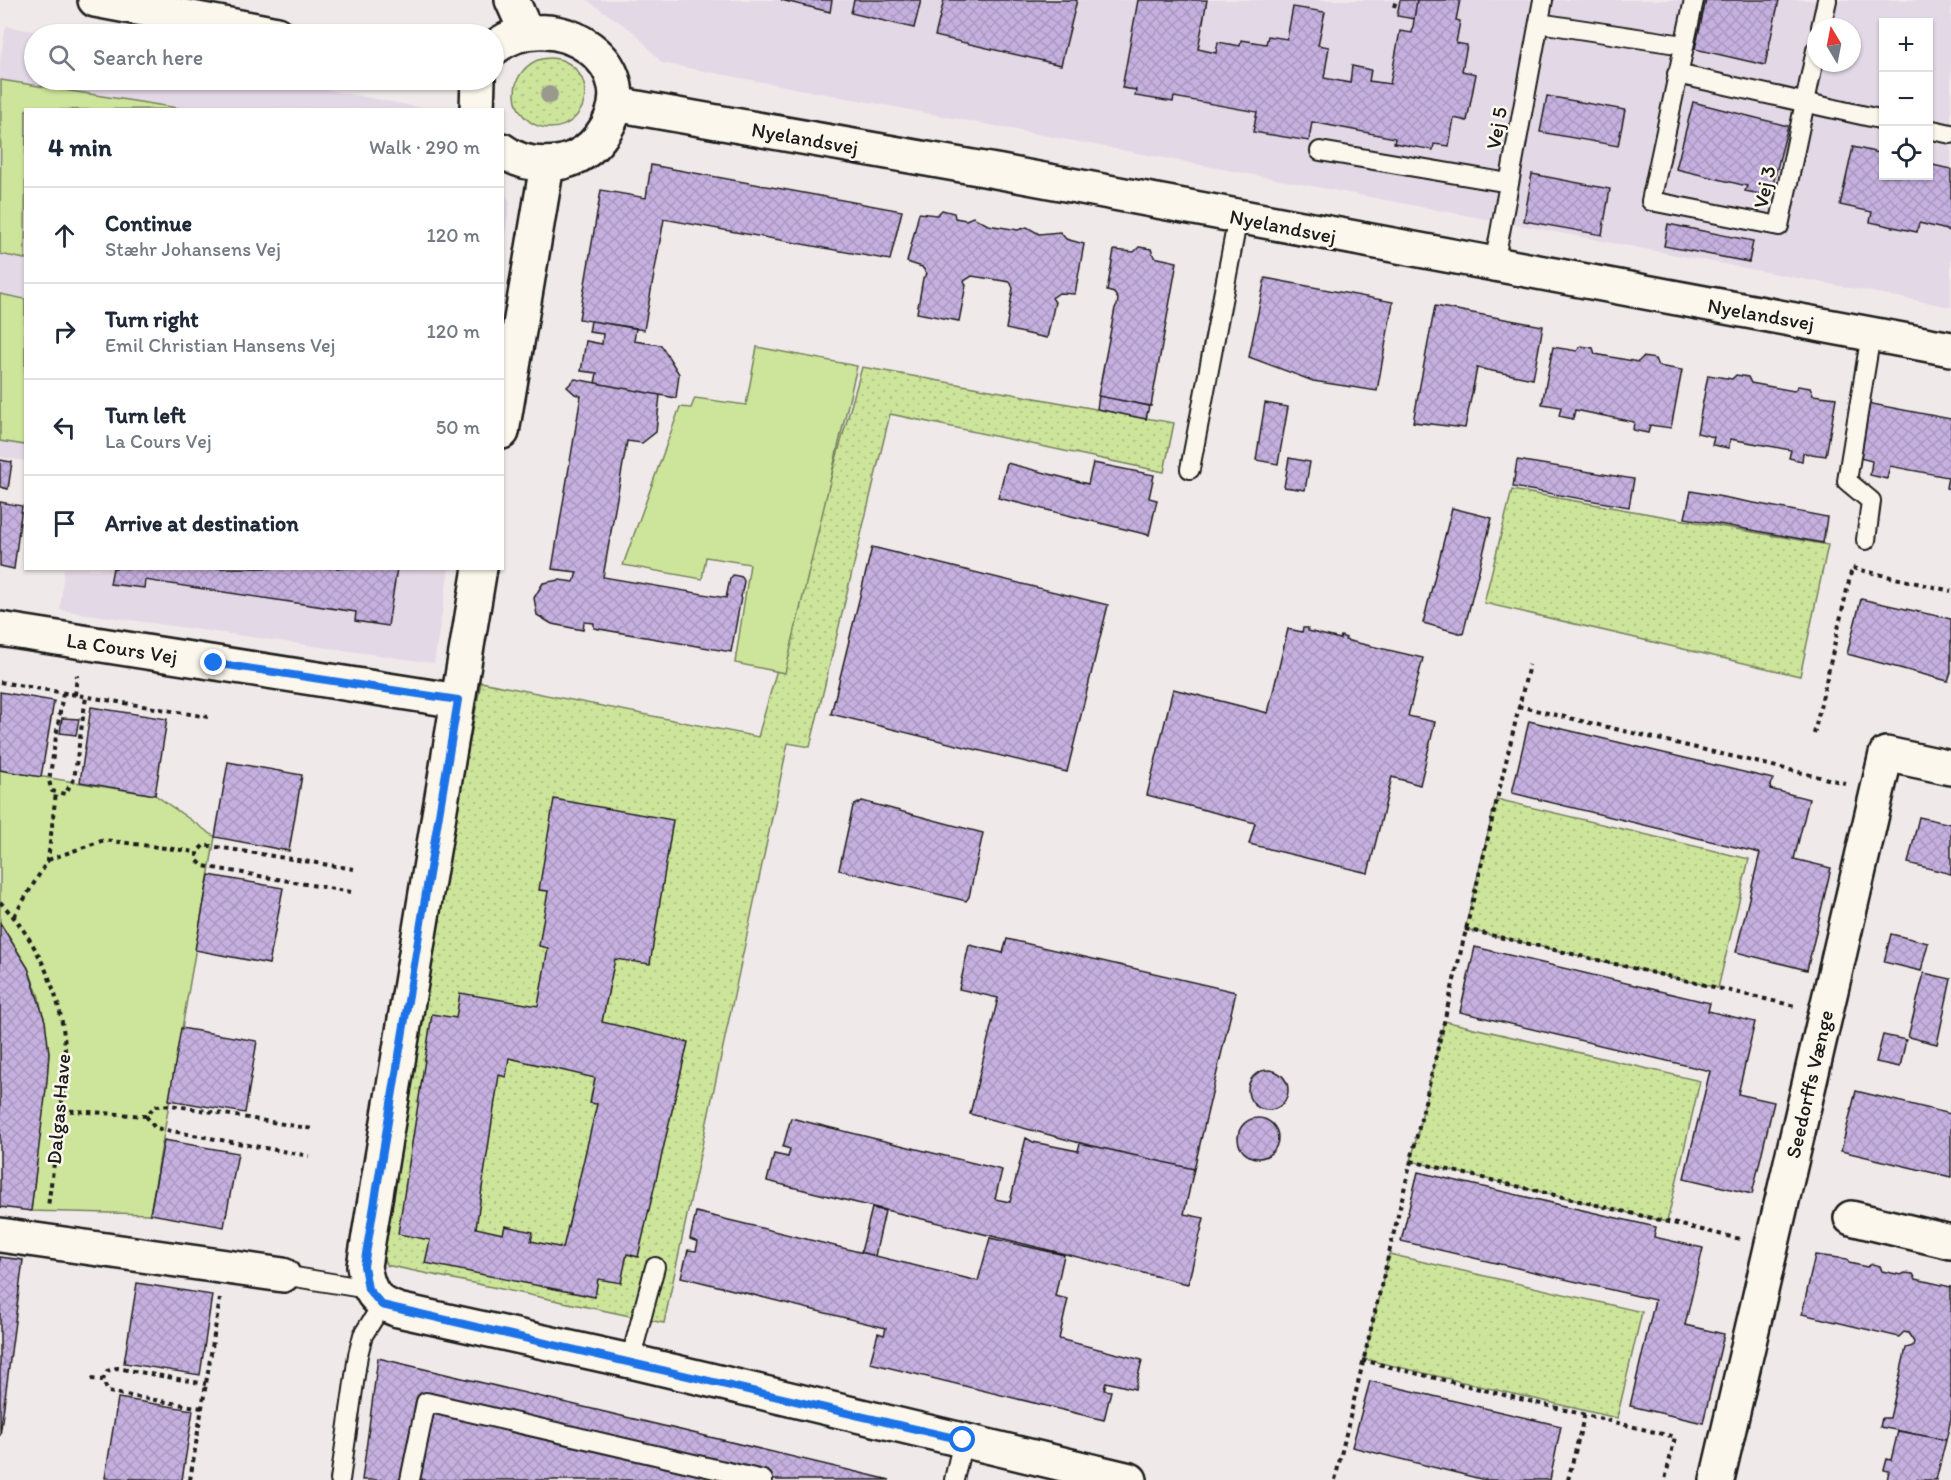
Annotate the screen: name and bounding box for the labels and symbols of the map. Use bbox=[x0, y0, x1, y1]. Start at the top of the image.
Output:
north arrow bbox=[1807, 18, 1861, 72]
street label: Vej 5 bbox=[1480, 105, 1512, 151]
street label: Nyelandsvej bbox=[750, 116, 860, 160]
street label: Vej 3 bbox=[1747, 163, 1781, 211]
street label: Nyelandsvej bbox=[1228, 203, 1338, 249]
street label: Nyelandsvej bbox=[1706, 292, 1816, 336]
street label: La Cours Vej bbox=[65, 627, 179, 669]
route end bbox=[200, 649, 226, 675]
street label: Seedorffs Vænge bbox=[1780, 1007, 1838, 1161]
street label: Dalgas Have bbox=[41, 1053, 75, 1165]
route start bbox=[949, 1426, 975, 1452]

